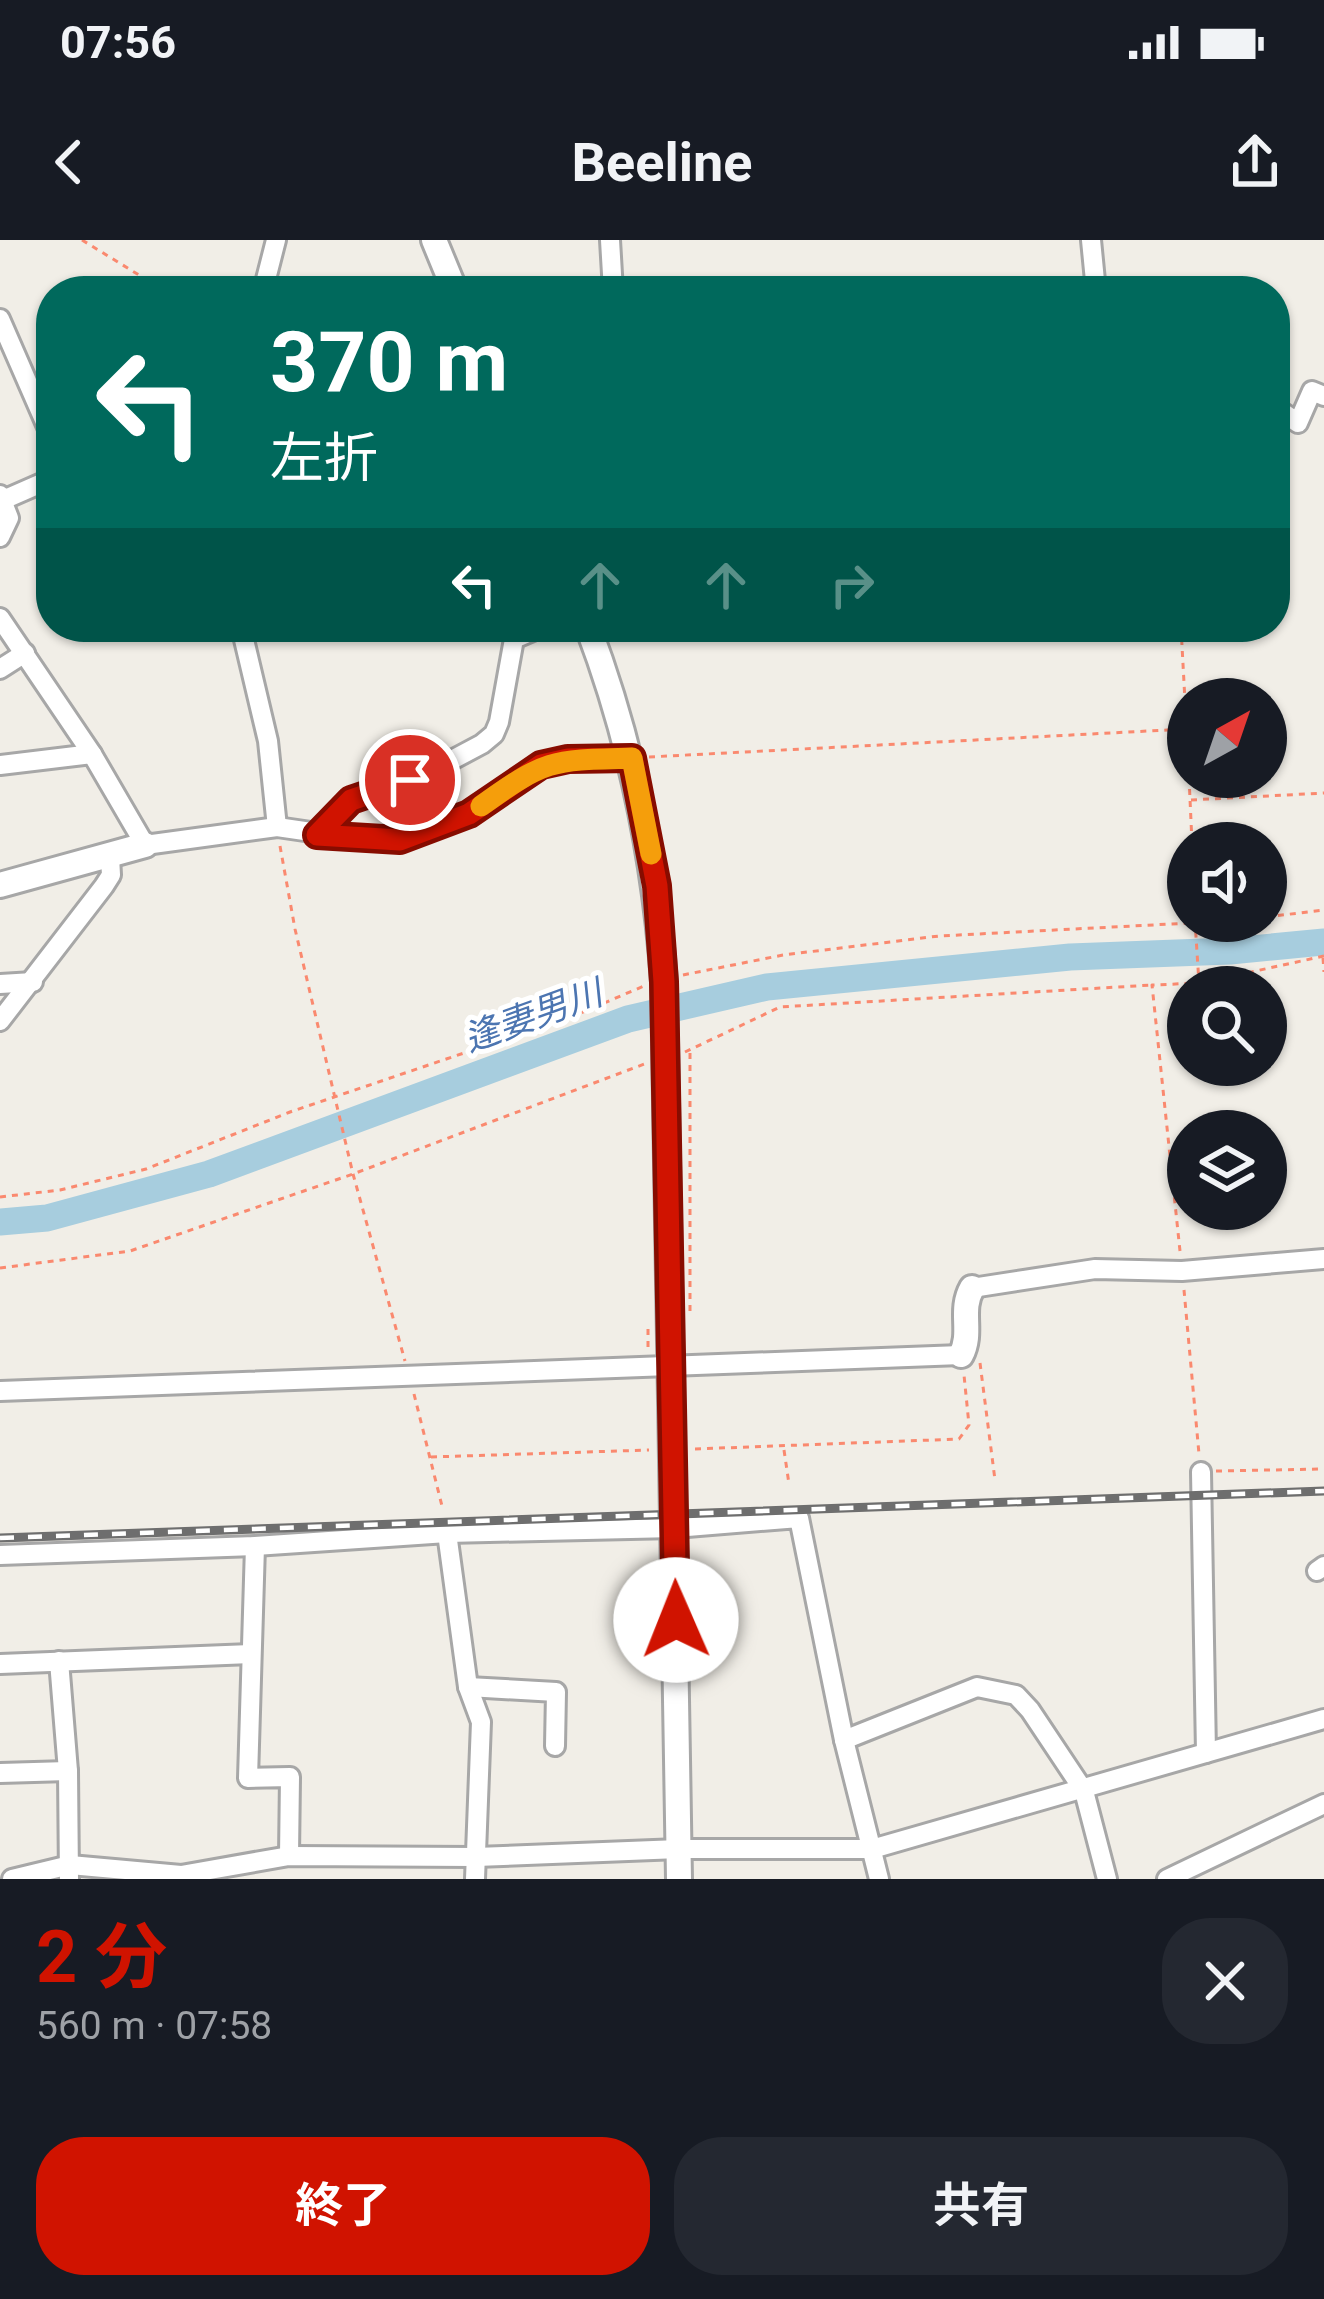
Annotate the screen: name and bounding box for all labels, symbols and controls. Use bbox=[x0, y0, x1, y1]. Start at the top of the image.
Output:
text: 07:56 bbox=[60, 16, 176, 69]
icon: back bbox=[36, 129, 102, 195]
icon: share bbox=[1222, 129, 1288, 195]
text: Beeline bbox=[572, 131, 752, 194]
text: 370 m bbox=[270, 313, 508, 412]
icon: left bbox=[72, 324, 228, 480]
text: 左折 bbox=[270, 427, 378, 490]
icon: left bbox=[441, 552, 507, 618]
icon: ahead bbox=[567, 552, 633, 618]
icon: ahead bbox=[693, 552, 759, 618]
icon: right bbox=[819, 552, 885, 618]
north arrow bbox=[1167, 678, 1287, 798]
map controls bbox=[1167, 678, 1287, 1230]
pin bbox=[359, 729, 461, 831]
icon: arrive bbox=[377, 747, 443, 813]
button: sound bbox=[1167, 822, 1287, 942]
button: search bbox=[1167, 966, 1287, 1086]
water label: 逢妻男川 bbox=[458, 970, 612, 1060]
button: layers bbox=[1167, 1110, 1287, 1230]
position arrow bbox=[613, 1557, 739, 1683]
text: 2 分 bbox=[36, 1915, 167, 2000]
button: close bbox=[1162, 1918, 1288, 2044]
text: 560 m · 07:58 bbox=[36, 2003, 272, 2049]
button: 終了 bbox=[36, 2137, 650, 2275]
button: 共有 bbox=[674, 2137, 1288, 2275]

